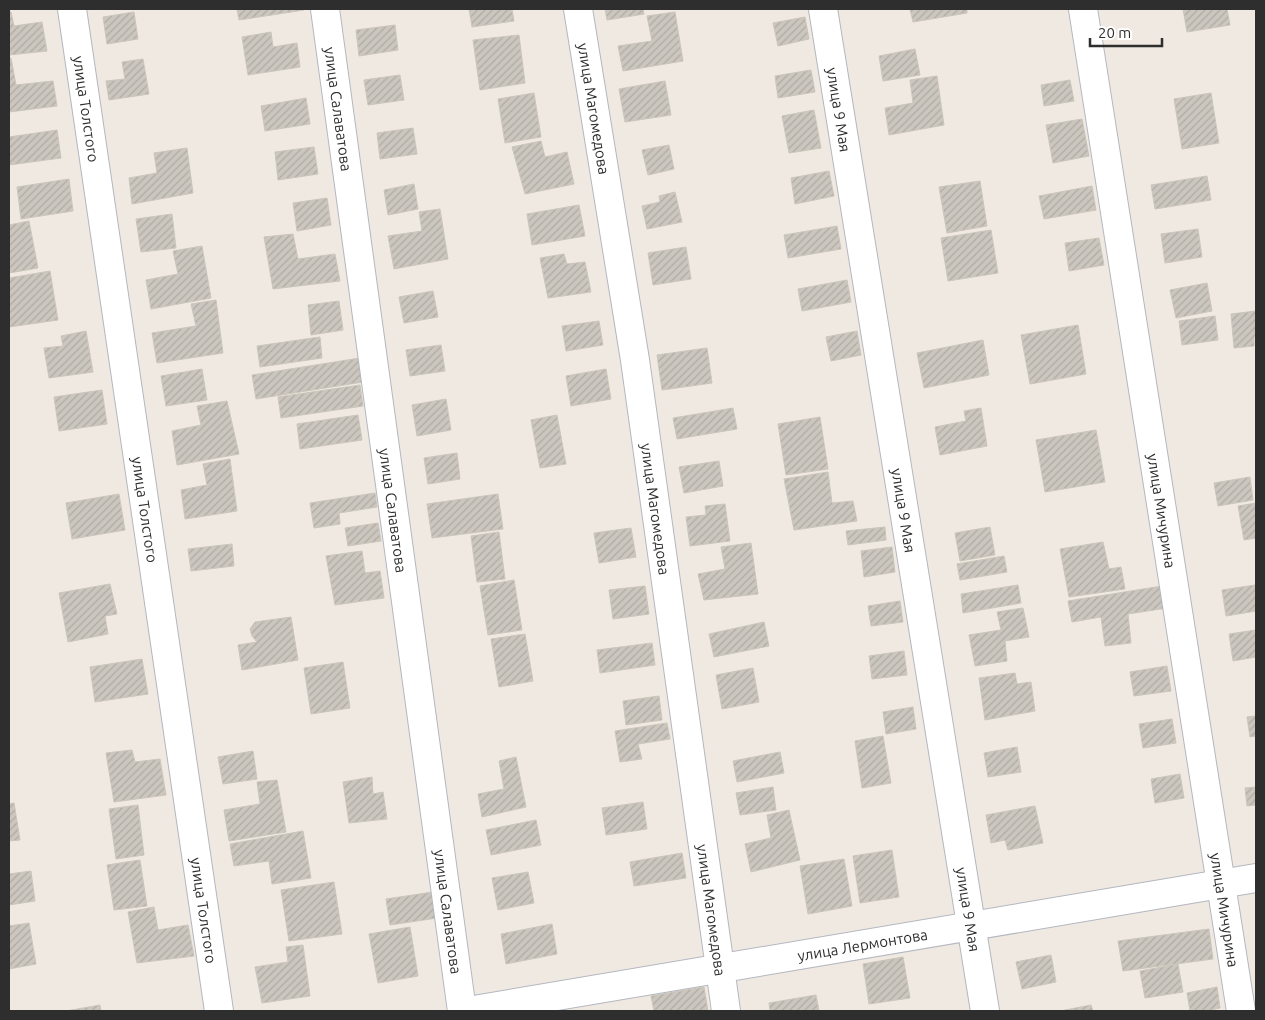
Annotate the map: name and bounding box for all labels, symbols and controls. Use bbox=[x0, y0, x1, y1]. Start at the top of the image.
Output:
scale bar bbox=[1090, 15, 1162, 47]
text: 20 m bbox=[1098, 24, 1131, 41]
street label: улица Магомедова bbox=[575, 42, 613, 176]
street label: улица Салаватова bbox=[322, 46, 356, 172]
street label: улица Толстого bbox=[70, 55, 103, 163]
street label: улица 9 Мая bbox=[824, 66, 854, 153]
street label: улица Магомедова bbox=[638, 442, 673, 576]
street label: улица Салаватова bbox=[377, 447, 410, 574]
street label: улица Мичурина bbox=[1145, 452, 1180, 569]
street label: улица Толстого bbox=[129, 455, 162, 564]
street label: улица 9 Мая bbox=[889, 467, 919, 554]
street label: улица Магомедова bbox=[694, 843, 730, 977]
street label: улица Салаватова bbox=[431, 848, 465, 975]
street label: улица Мичурина bbox=[1208, 851, 1242, 968]
street label: улица Толстого bbox=[188, 856, 220, 965]
street label: улица 9 Мая bbox=[953, 866, 984, 953]
street label: улица Лермонтова bbox=[796, 925, 929, 964]

